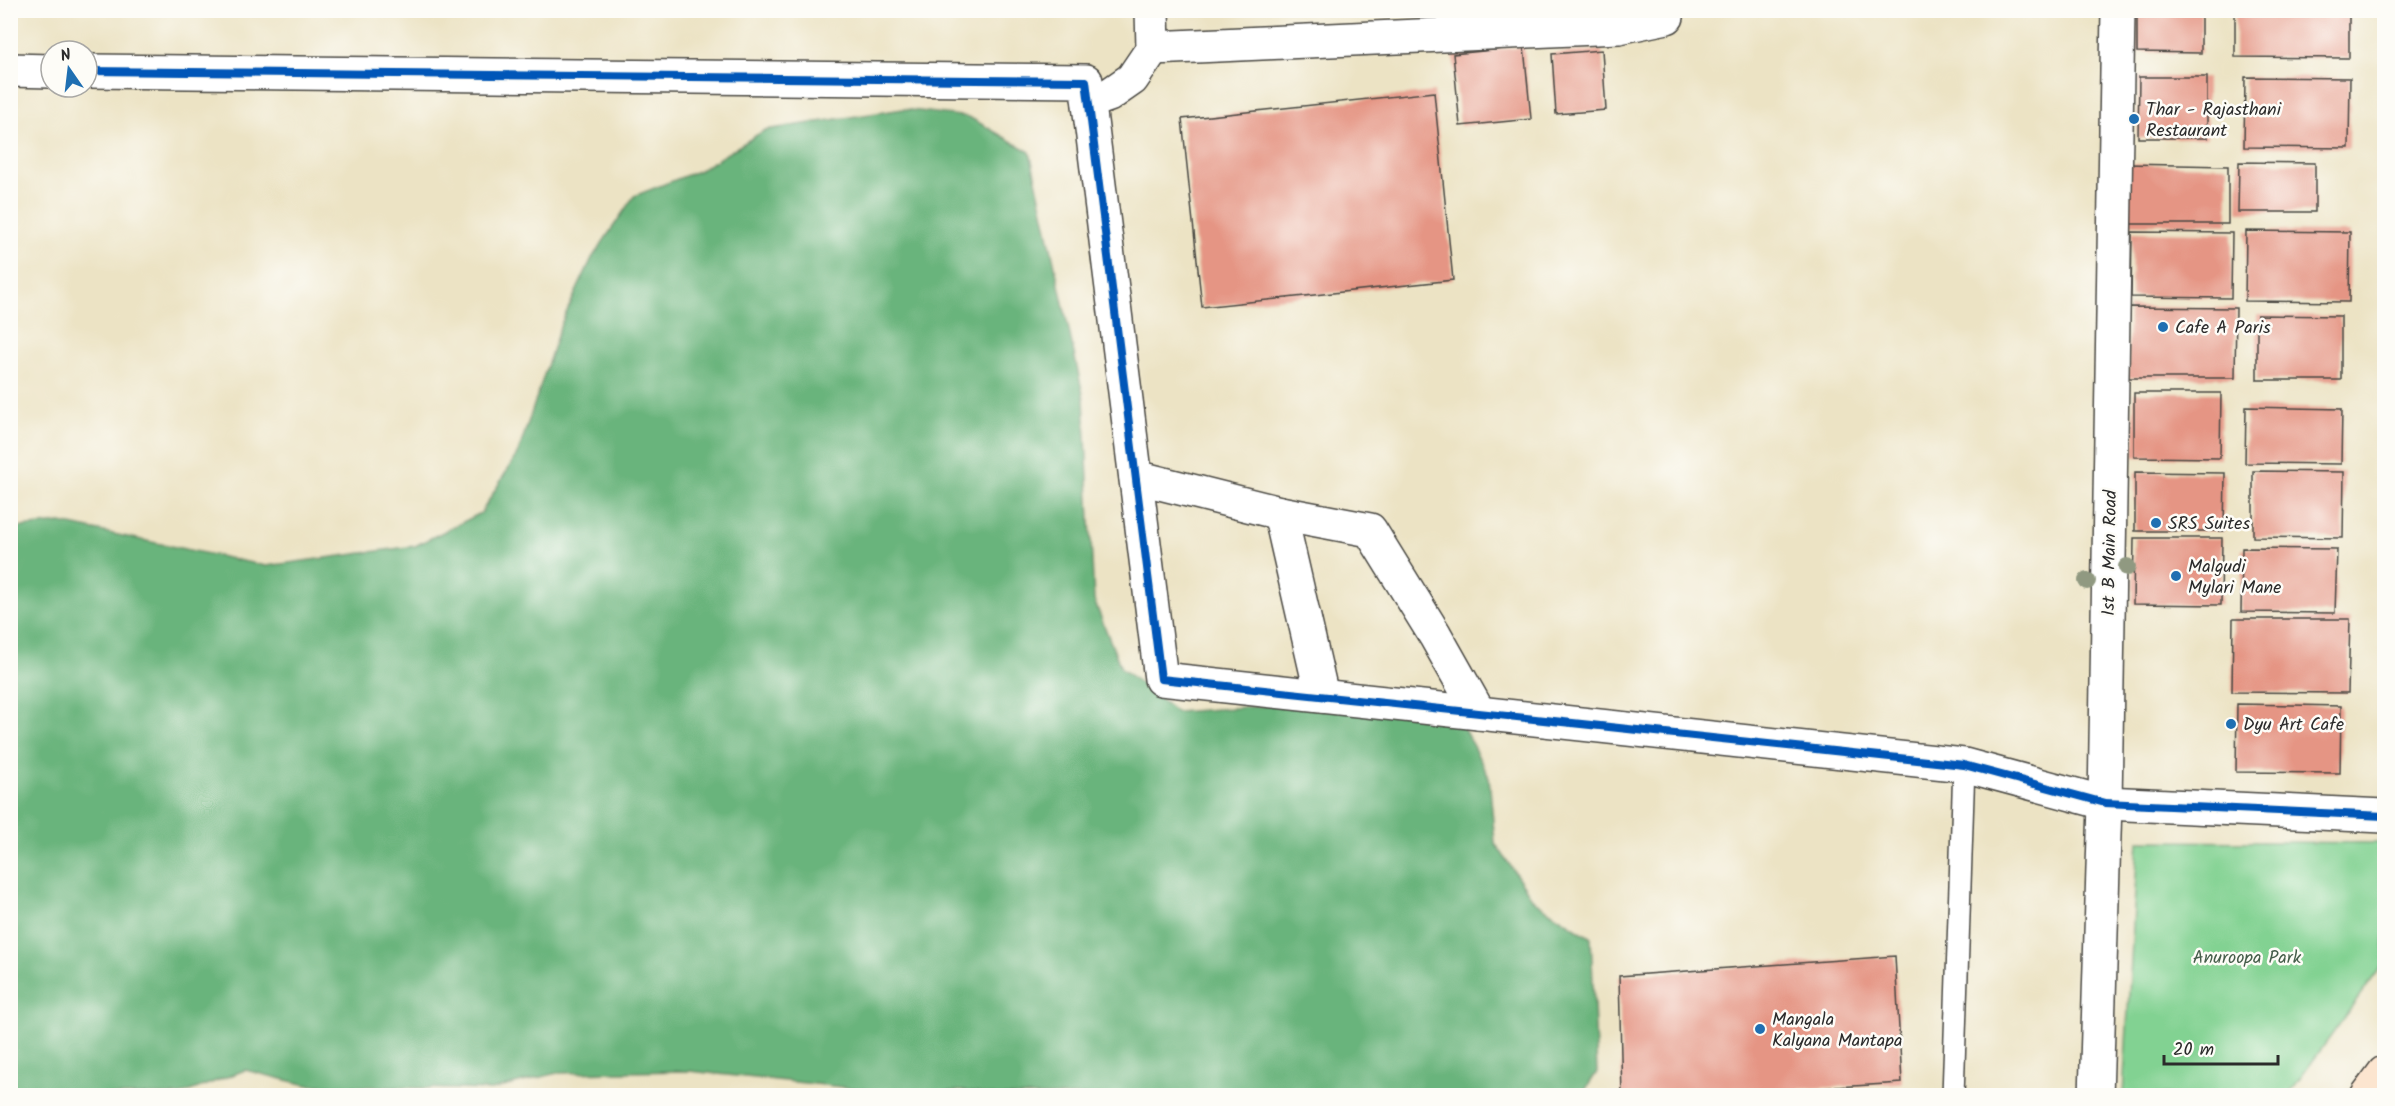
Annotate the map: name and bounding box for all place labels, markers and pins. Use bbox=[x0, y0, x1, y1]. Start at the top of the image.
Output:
place label: Thar - Rajasthani Restaurant bbox=[2146, 96, 2282, 146]
marker: Thar - Rajasthani Restaurant bbox=[2127, 112, 2141, 126]
place label: Cafe A Paris bbox=[2175, 314, 2271, 343]
marker: Cafe A Paris bbox=[2156, 320, 2170, 334]
place label: SRS Suites bbox=[2168, 510, 2250, 539]
marker: SRS Suites bbox=[2149, 516, 2163, 530]
place label: Malgudi Mylari Mane bbox=[2188, 553, 2281, 603]
marker: Malgudi Mylari Mane bbox=[2169, 569, 2183, 583]
place label: Dyu Art Cafe bbox=[2243, 711, 2344, 740]
marker: Dyu Art Cafe bbox=[2224, 717, 2238, 731]
place label: Mangala Kalyana Mantapa bbox=[1772, 1006, 1902, 1056]
marker: Mangala Kalyana Mantapa bbox=[1753, 1022, 1767, 1036]

